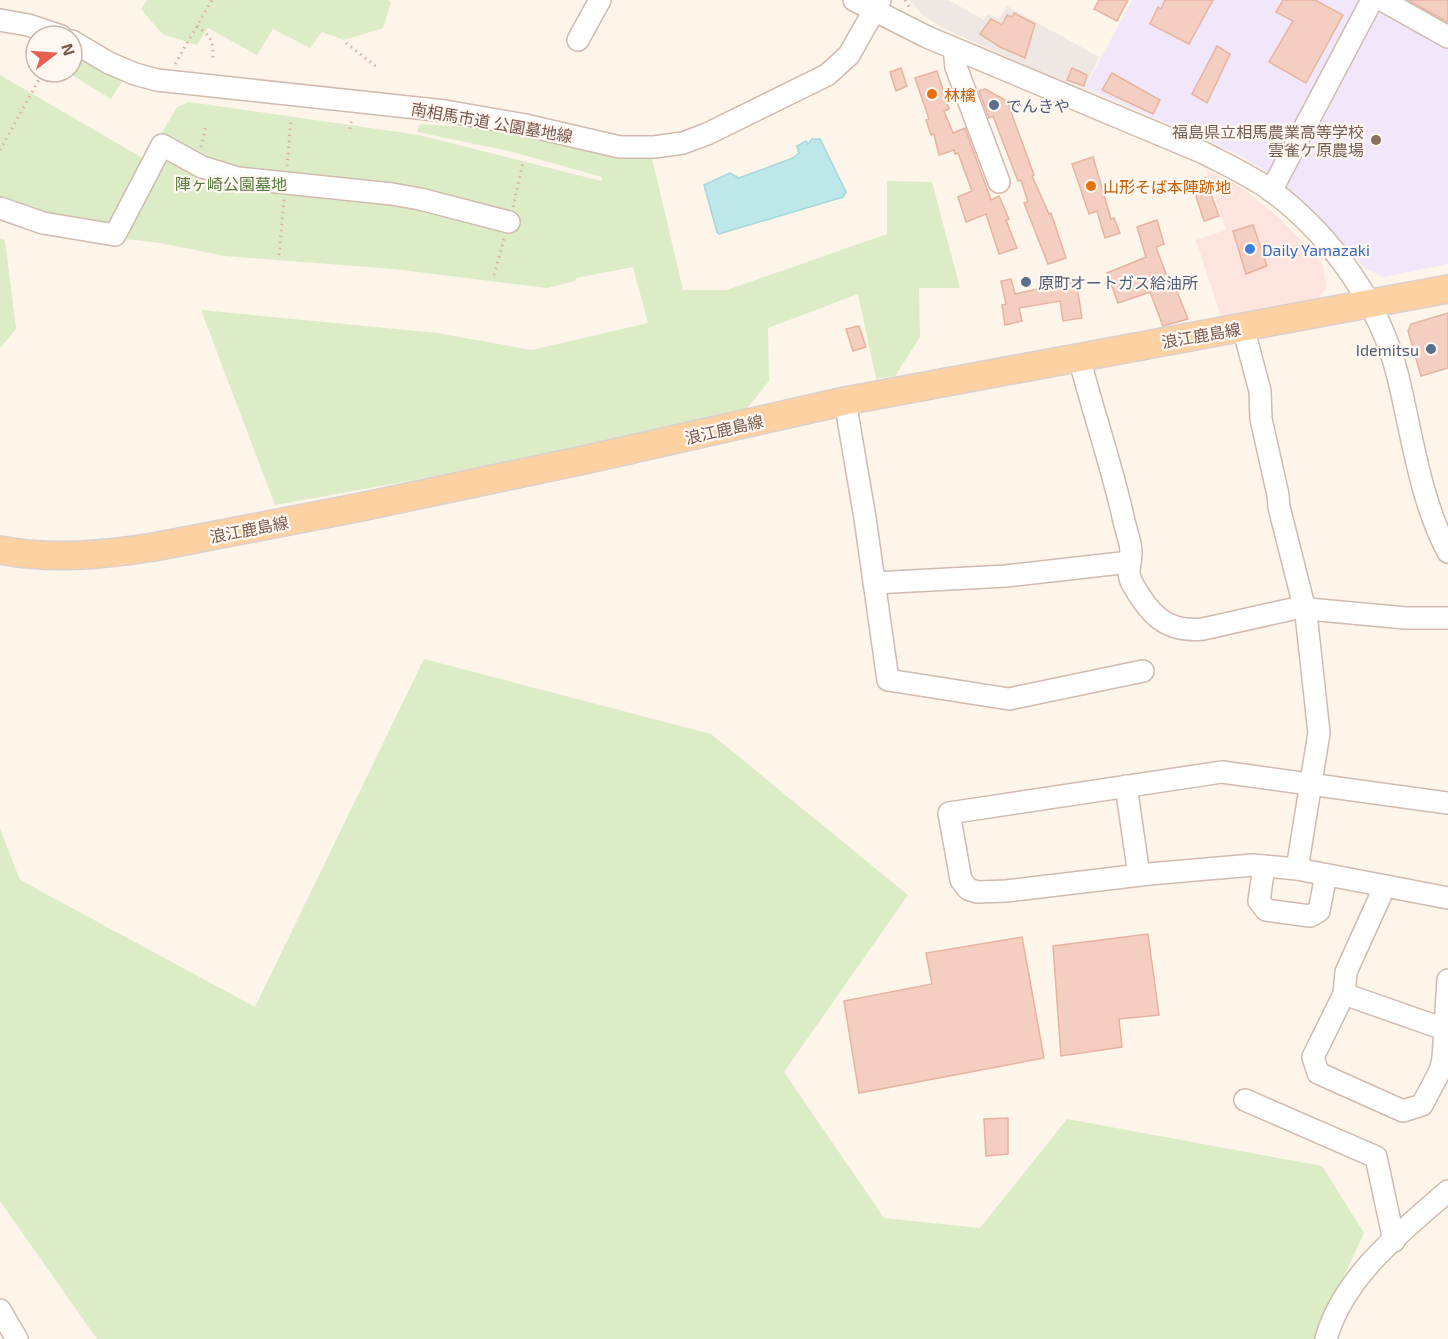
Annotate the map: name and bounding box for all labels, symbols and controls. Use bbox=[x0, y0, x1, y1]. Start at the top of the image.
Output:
north arrow bbox=[24, 24, 84, 84]
text: N bbox=[58, 41, 80, 58]
place label: 林檎 bbox=[944, 85, 976, 104]
marker: 林檎 bbox=[925, 87, 939, 101]
place label: でんきや bbox=[1006, 96, 1070, 115]
street label: 南相馬市道 公園墓地線 bbox=[410, 98, 574, 146]
marker: でんきや bbox=[987, 98, 1001, 112]
place label: 福島県立相馬農業高等学校 雲雀ケ原農場 bbox=[1172, 122, 1364, 159]
marker: 福島県立相馬農業高等学校 雲雀ケ原農場 bbox=[1369, 133, 1383, 147]
park label: 陣ヶ崎公園墓地 bbox=[175, 174, 287, 193]
place label: 山形そば本陣跡地 bbox=[1103, 177, 1231, 196]
marker: 山形そば本陣跡地 bbox=[1084, 179, 1098, 193]
place label: Daily Yamazaki bbox=[1262, 240, 1370, 259]
marker: Daily Yamazaki bbox=[1243, 242, 1257, 256]
place label: 原町オートガス給油所 bbox=[1038, 273, 1198, 292]
marker: 原町オートガス給油所 bbox=[1019, 275, 1033, 289]
street label: 浪江鹿島線 bbox=[1160, 319, 1242, 351]
place label: Idemitsu bbox=[1356, 340, 1419, 359]
marker: Idemitsu bbox=[1424, 342, 1438, 356]
street label: 浪江鹿島線 bbox=[683, 411, 765, 447]
street label: 浪江鹿島線 bbox=[208, 512, 290, 546]

